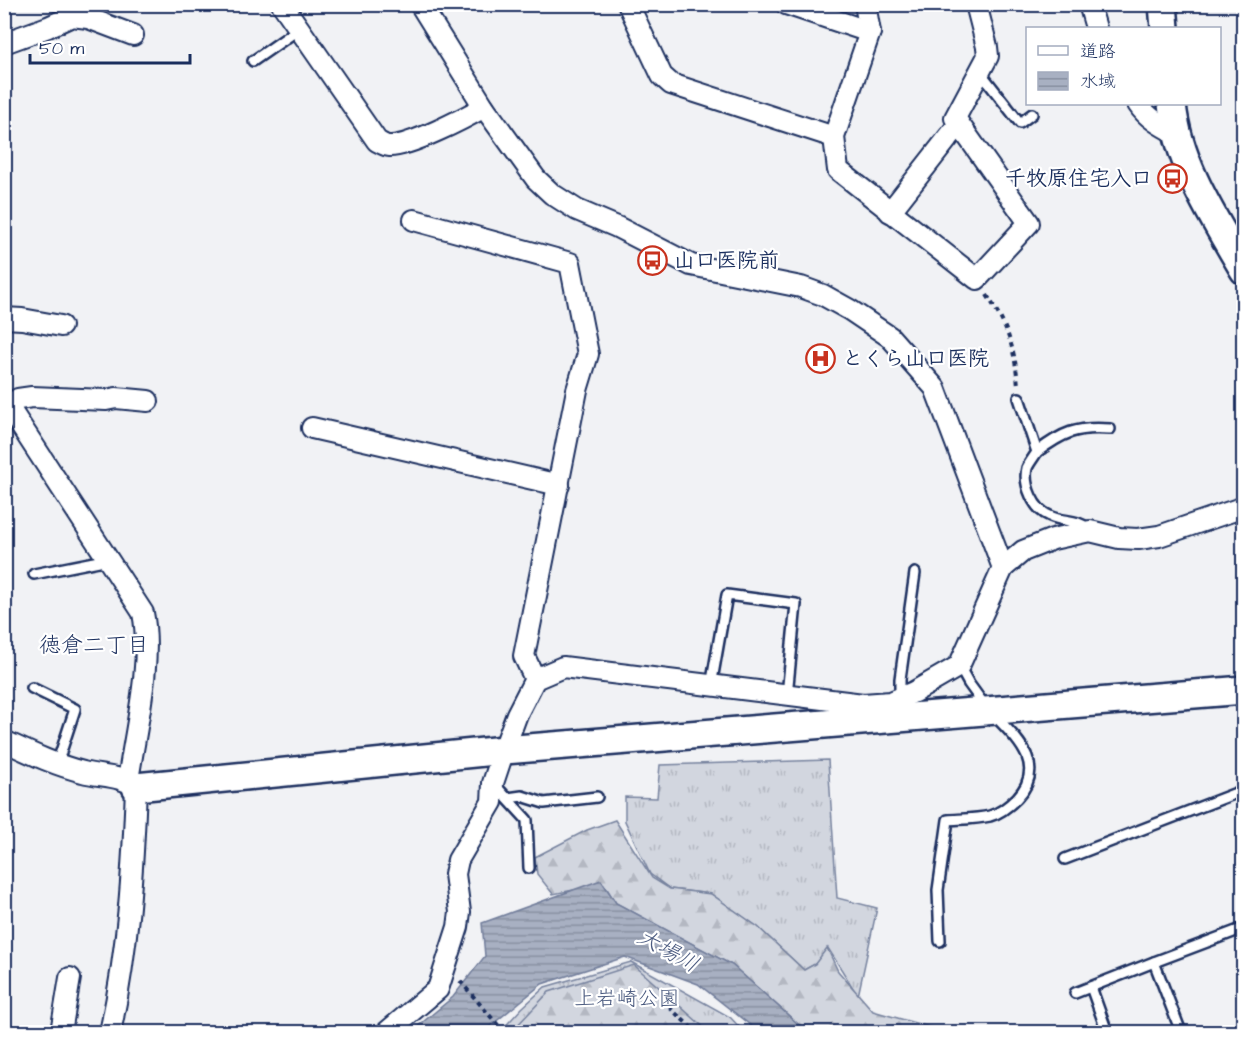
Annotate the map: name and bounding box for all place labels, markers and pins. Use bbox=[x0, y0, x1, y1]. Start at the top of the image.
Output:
bus stop icon: 千牧原住宅入口 bbox=[1157, 162, 1189, 194]
place label: 千牧原住宅入口 bbox=[1005, 164, 1152, 193]
bus stop icon: 山口医院前 bbox=[637, 244, 669, 276]
place label: 山口医院前 bbox=[674, 246, 779, 275]
hospital icon: とくら山口医院 bbox=[805, 342, 837, 374]
place label: とくら山口医院 bbox=[842, 344, 989, 373]

